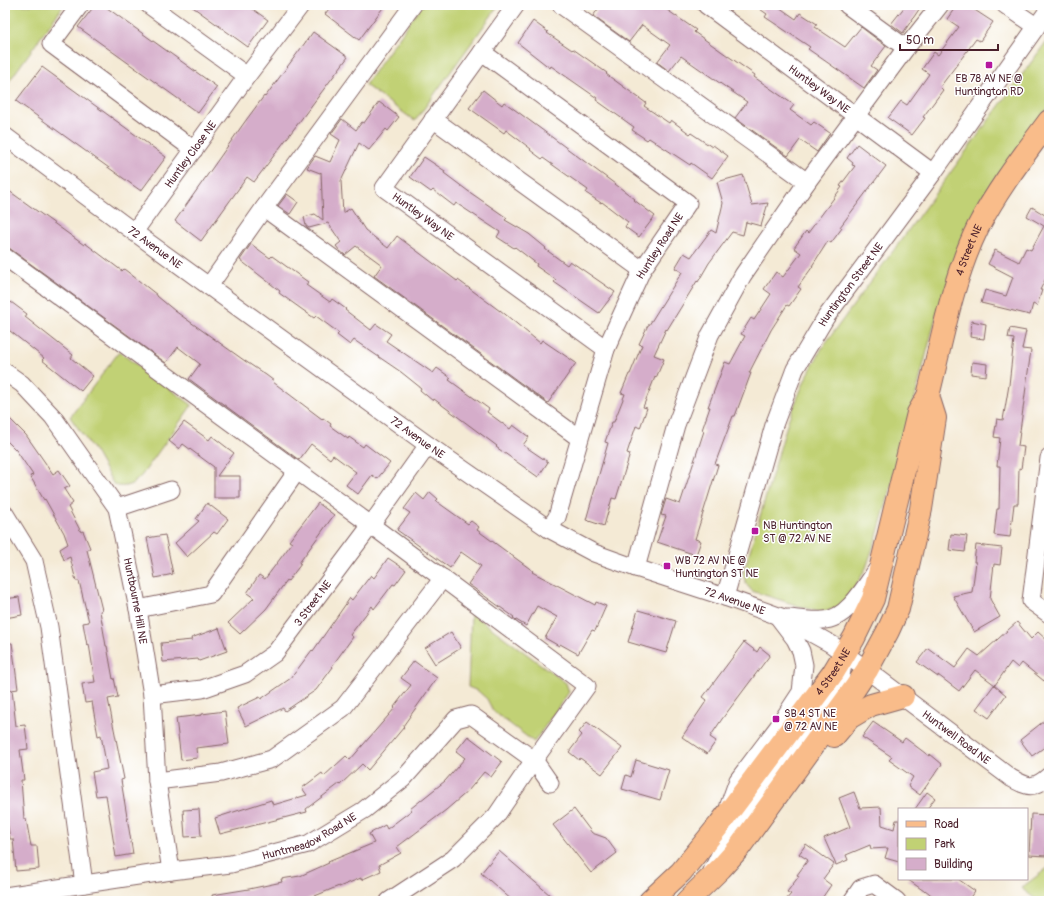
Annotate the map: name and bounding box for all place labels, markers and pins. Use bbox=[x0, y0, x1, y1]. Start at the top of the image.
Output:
marker: EB 78 AV NE @ Huntington RD bbox=[984, 60, 994, 70]
place label: EB 78 AV NE @ Huntington RD bbox=[955, 72, 1023, 98]
place label: NB Huntington ST @ 72 AV NE bbox=[763, 519, 832, 545]
marker: NB Huntington ST @ 72 AV NE bbox=[750, 526, 760, 536]
place label: WB 72 AV NE @ Huntington ST NE bbox=[675, 554, 759, 580]
marker: WB 72 AV NE @ Huntington ST NE bbox=[662, 561, 672, 571]
place label: SB 4 ST NE @ 72 AV NE bbox=[784, 707, 838, 733]
marker: SB 4 ST NE @ 72 AV NE bbox=[771, 714, 781, 724]

